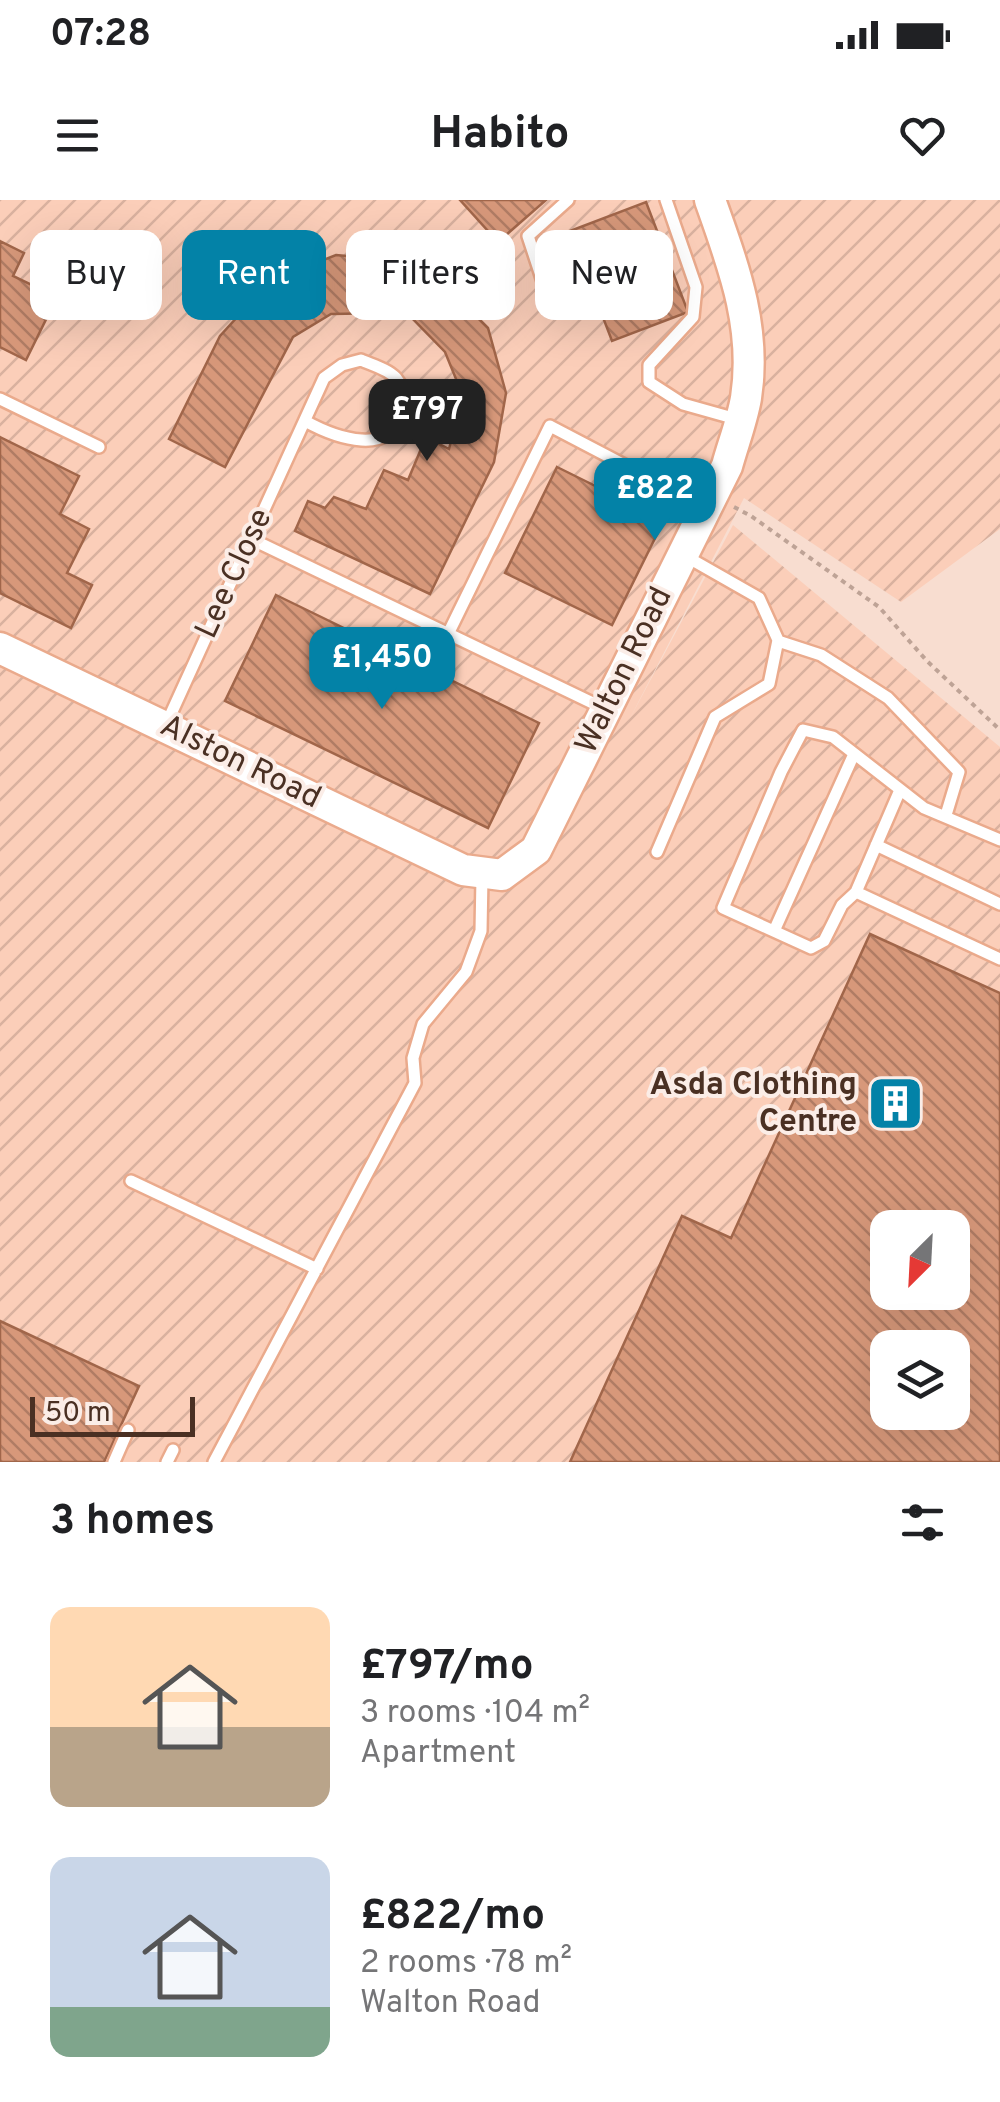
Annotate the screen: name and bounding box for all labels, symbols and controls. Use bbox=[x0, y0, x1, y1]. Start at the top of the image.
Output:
text: 07:28 bbox=[50, 11, 151, 60]
text: Habito bbox=[430, 107, 570, 164]
icon: menu bbox=[50, 108, 105, 163]
icon: heart bbox=[895, 108, 950, 163]
chip: Buy bbox=[30, 230, 162, 320]
chip: Rent bbox=[182, 230, 326, 320]
chip: Filters bbox=[346, 230, 515, 320]
chip: New bbox=[535, 230, 673, 320]
pin: £797 bbox=[368, 379, 486, 464]
text: £797 bbox=[391, 391, 463, 431]
pin: £822 bbox=[596, 458, 714, 543]
text: £822 bbox=[616, 470, 694, 510]
street label: Lee Close bbox=[188, 503, 282, 645]
street label: Walton Road bbox=[567, 581, 683, 761]
pin: £1,450 bbox=[301, 627, 463, 712]
text: £1,450 bbox=[331, 639, 433, 679]
street label: Alston Road bbox=[153, 707, 327, 819]
place label: Asda Clothing Centre bbox=[650, 1066, 857, 1143]
building icon: Asda Clothing Centre bbox=[866, 1074, 926, 1134]
north arrow bbox=[870, 1210, 970, 1310]
map controls bbox=[870, 1210, 970, 1430]
button: layers bbox=[870, 1330, 970, 1430]
scale bar bbox=[30, 1392, 195, 1436]
text: 50 m bbox=[45, 1396, 111, 1432]
icon: filters bbox=[895, 1495, 950, 1550]
text: 3 homes bbox=[50, 1496, 215, 1549]
text: £797/mo bbox=[360, 1641, 534, 1694]
icon: home bbox=[130, 1647, 250, 1767]
text: 3 rooms · 104 m² bbox=[360, 1694, 590, 1734]
text: Apartment bbox=[360, 1734, 516, 1774]
text: £822/mo bbox=[360, 1891, 545, 1944]
icon: home bbox=[130, 1897, 250, 2017]
text: 2 rooms · 78 m² bbox=[360, 1944, 572, 1984]
text: Walton Road bbox=[360, 1984, 540, 2024]

